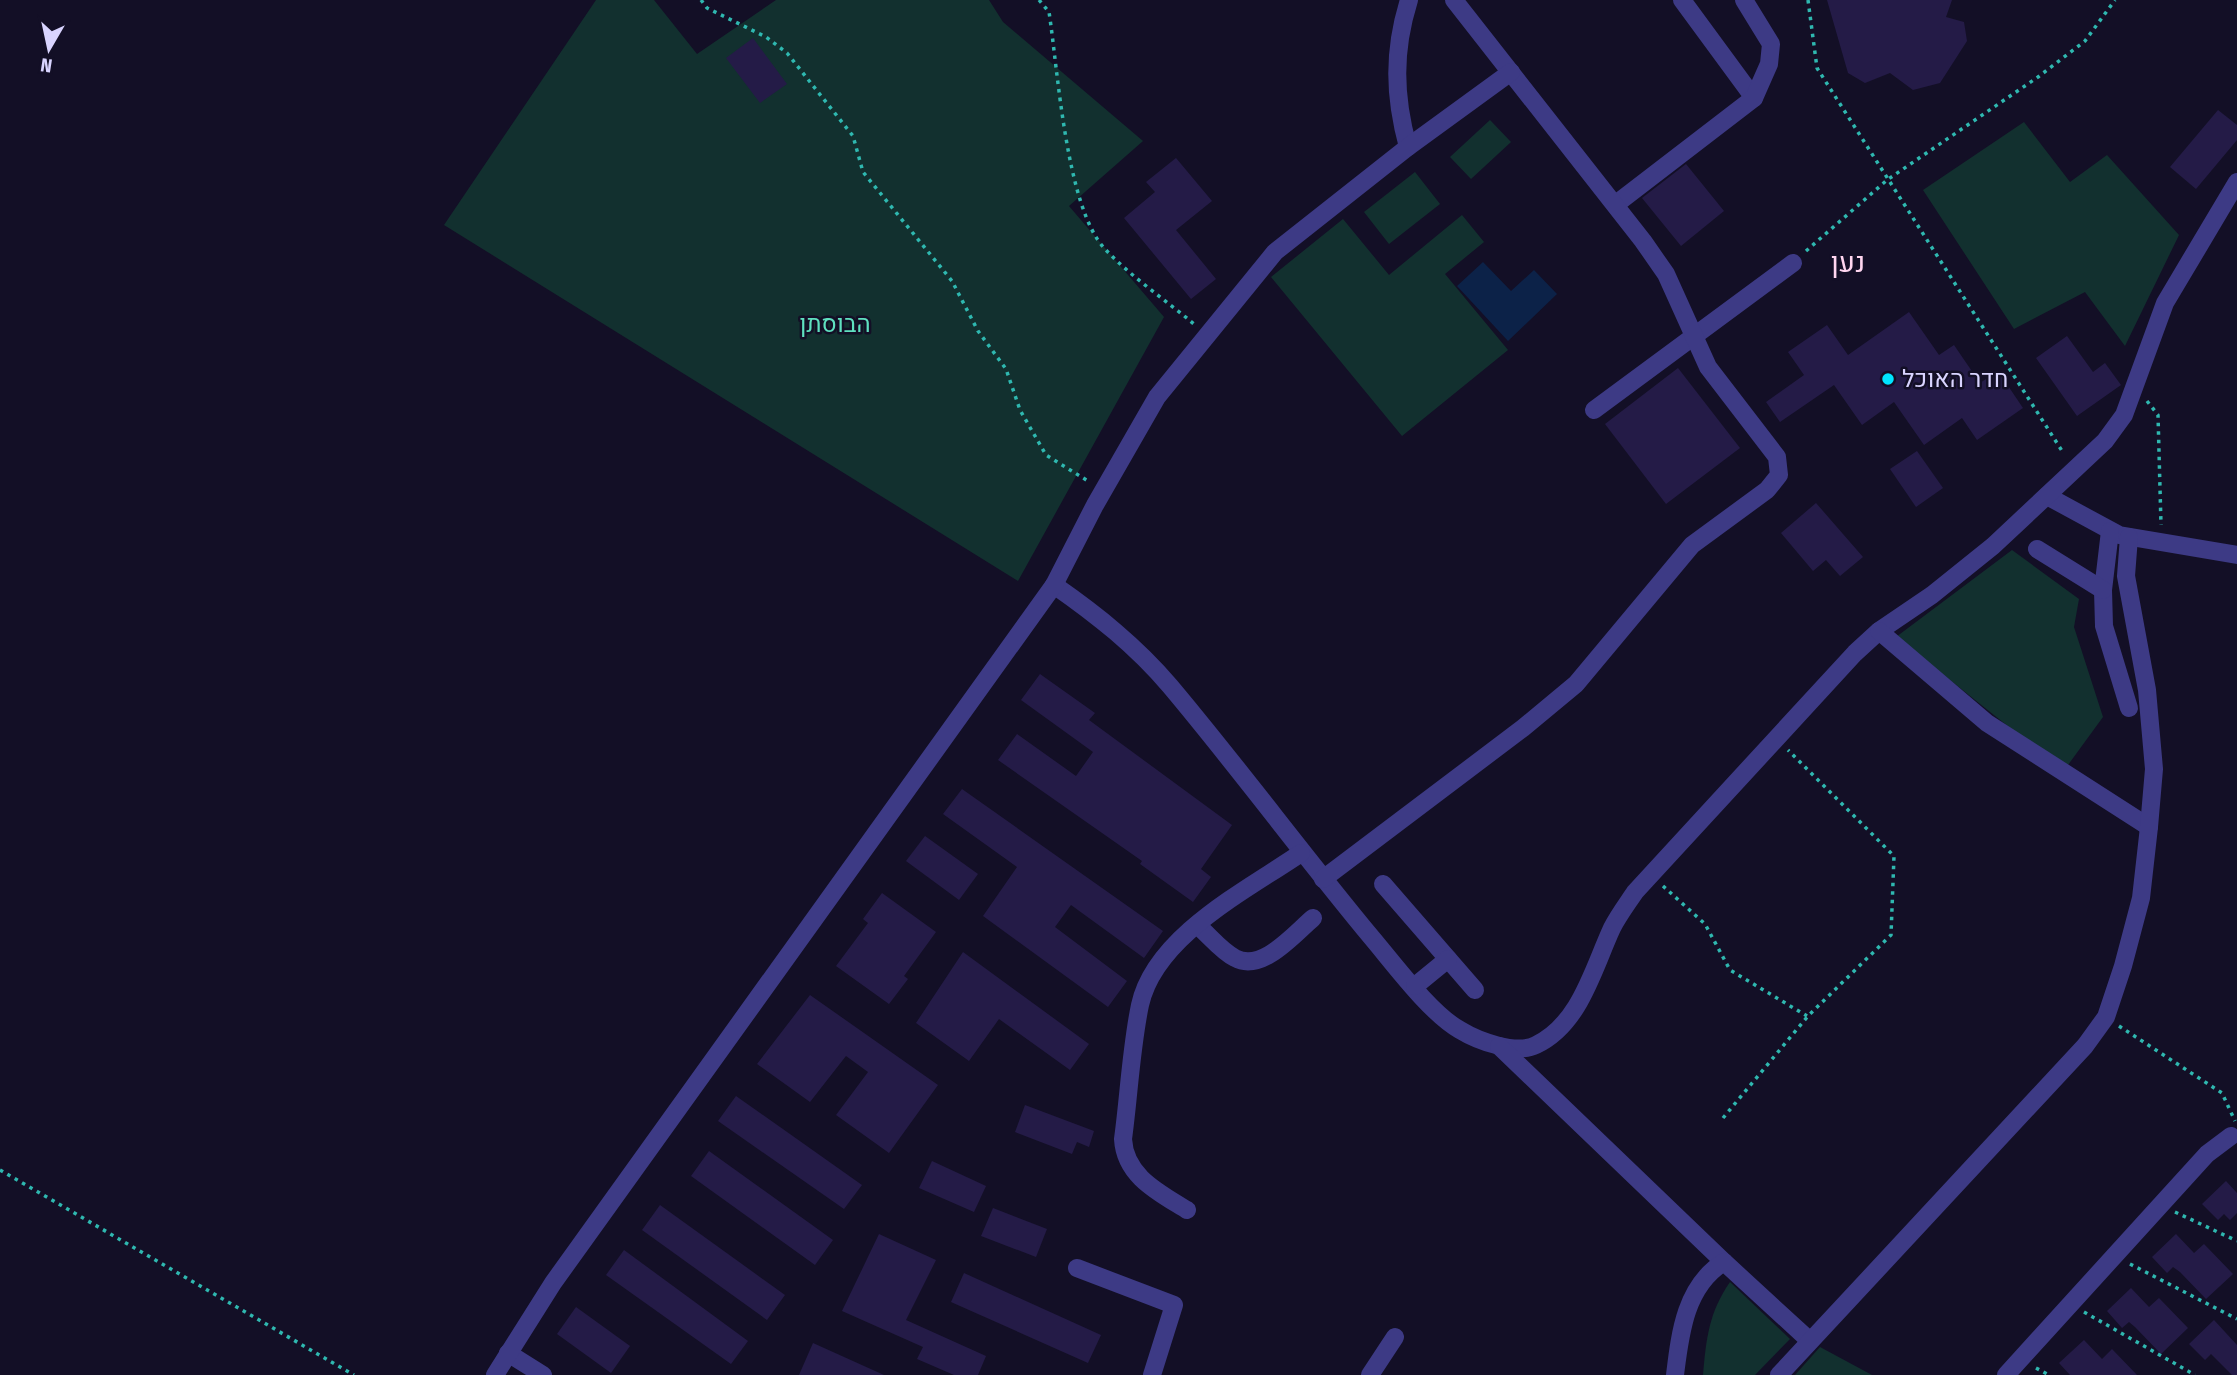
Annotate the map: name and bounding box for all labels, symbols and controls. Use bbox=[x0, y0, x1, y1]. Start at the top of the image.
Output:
north arrow bbox=[14, 14, 84, 84]
text: N bbox=[39, 53, 54, 78]
district label: נען bbox=[1831, 246, 1865, 279]
park label: הבוסתן bbox=[799, 310, 871, 338]
place label: חדר האוכל bbox=[1902, 365, 2008, 393]
marker: חדר האוכל bbox=[1880, 371, 1896, 387]

